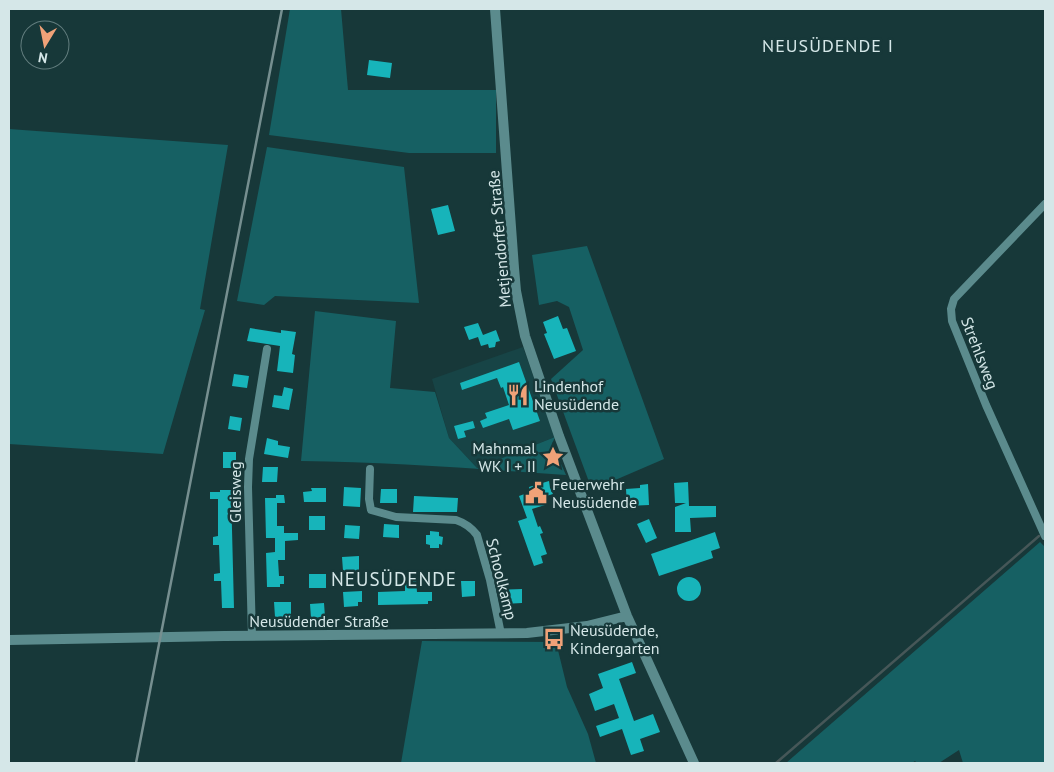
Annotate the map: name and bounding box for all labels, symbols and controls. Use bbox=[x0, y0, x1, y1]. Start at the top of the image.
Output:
north arrow bbox=[20, 20, 70, 70]
district label: NEUSÜDENDE I bbox=[762, 34, 894, 57]
text: N bbox=[37, 48, 49, 67]
street label: Metjendorfer Straße bbox=[483, 170, 515, 308]
street label: Strehlsweg bbox=[957, 314, 1003, 392]
place label: Lindenhof Neusüdende bbox=[534, 376, 619, 414]
restaurant icon: Lindenhof Neusüdende bbox=[505, 382, 531, 408]
place label: Mahnmal WK I + II bbox=[472, 438, 536, 476]
place icon: Mahnmal WK I + II bbox=[540, 444, 566, 470]
street label: Gleisweg bbox=[225, 461, 245, 523]
place label: Feuerwehr Neusüdende bbox=[552, 474, 637, 512]
public building icon: Feuerwehr Neusüdende bbox=[523, 480, 549, 506]
street label: Schoolkamp bbox=[482, 536, 522, 622]
district label: NEUSÜDENDE bbox=[331, 567, 457, 591]
street label: Neusüdender Straße bbox=[249, 611, 389, 631]
place label: Neusüdende, Kindergarten bbox=[570, 620, 660, 658]
bus stop icon: Neusüdende, Kindergarten bbox=[541, 626, 567, 652]

